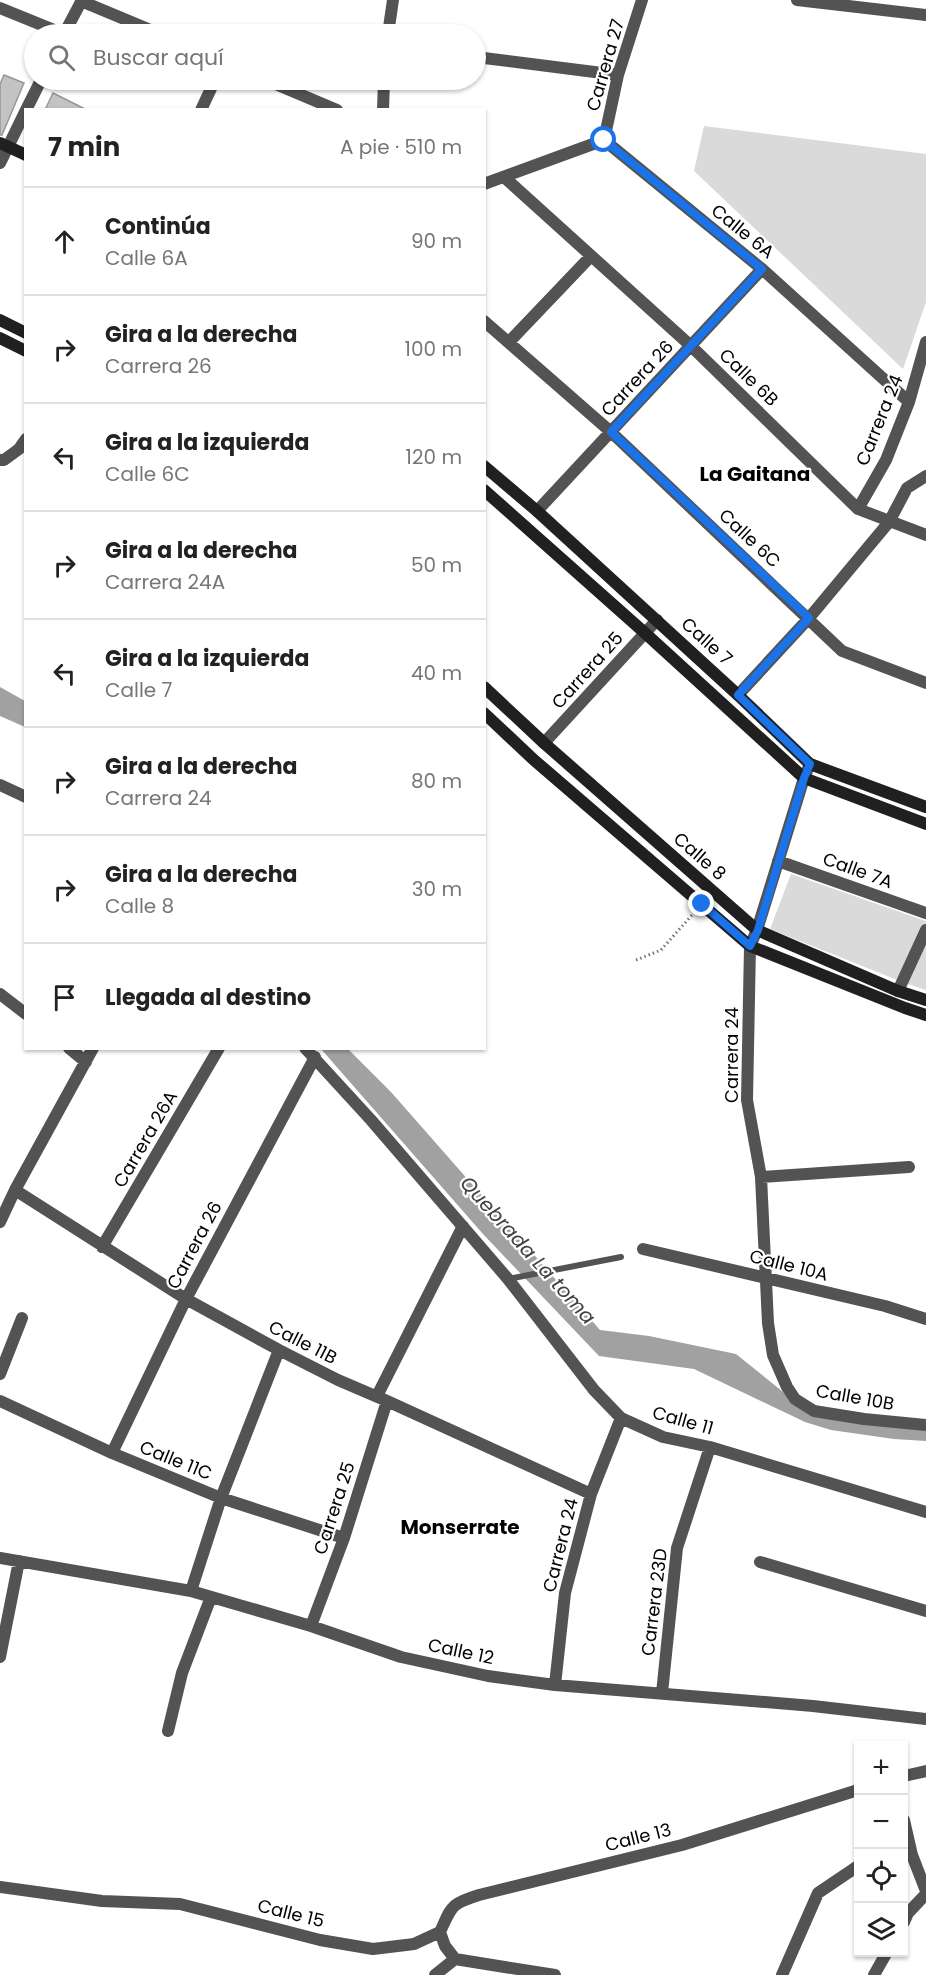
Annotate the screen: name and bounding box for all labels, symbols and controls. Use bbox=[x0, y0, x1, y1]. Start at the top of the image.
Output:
street label: Carrera 27 bbox=[580, 16, 630, 114]
search box bbox=[24, 24, 486, 90]
icon: search bbox=[45, 41, 78, 74]
text: Buscar aquí bbox=[93, 42, 224, 73]
route start bbox=[590, 126, 616, 152]
text: 7 min bbox=[48, 129, 120, 165]
text: A pie · 510 m bbox=[340, 133, 462, 161]
street label: Calle 6A bbox=[706, 198, 780, 264]
text: Continúa bbox=[105, 211, 211, 242]
icon: ahead bbox=[48, 225, 81, 258]
text: 90 m bbox=[411, 227, 462, 255]
text: Calle 6A bbox=[105, 244, 188, 272]
text: Gira a la derecha bbox=[105, 319, 298, 350]
icon: right bbox=[48, 333, 81, 366]
street label: Carrera 26 bbox=[595, 334, 679, 422]
text: 100 m bbox=[405, 335, 462, 363]
street label: Calle 6B bbox=[714, 343, 784, 411]
text: Carrera 26 bbox=[105, 352, 212, 380]
street label: Carrera 24 bbox=[849, 371, 909, 469]
text: Gira a la izquierda bbox=[105, 427, 309, 458]
icon: left bbox=[48, 441, 81, 474]
text: 120 m bbox=[406, 443, 462, 471]
text: Calle 6C bbox=[105, 460, 190, 488]
district label: La Gaitana bbox=[700, 460, 810, 488]
street label: Calle 6C bbox=[714, 503, 786, 573]
text: Gira a la derecha bbox=[105, 535, 298, 566]
icon: right bbox=[48, 549, 81, 582]
text: 50 m bbox=[411, 551, 462, 579]
text: Carrera 24A bbox=[105, 568, 225, 596]
street label: Calle 7 bbox=[676, 611, 738, 671]
street label: Carrera 25 bbox=[546, 626, 628, 714]
text: Gira a la izquierda bbox=[105, 643, 309, 674]
icon: left bbox=[48, 657, 81, 690]
text: 40 m bbox=[411, 659, 462, 687]
text: Calle 7 bbox=[105, 676, 172, 704]
text: Gira a la derecha bbox=[105, 751, 298, 782]
icon: right bbox=[48, 765, 81, 798]
text: 80 m bbox=[411, 767, 462, 795]
text: Carrera 24 bbox=[105, 784, 212, 812]
street label: Calle 8 bbox=[668, 826, 732, 886]
street label: Calle 7A bbox=[819, 846, 897, 894]
text: Gira a la derecha bbox=[105, 859, 298, 890]
icon: right bbox=[48, 873, 81, 906]
text: 30 m bbox=[412, 875, 462, 903]
route end bbox=[688, 890, 714, 916]
text: Calle 8 bbox=[105, 892, 174, 920]
icon: arrive bbox=[48, 981, 81, 1014]
text: Llegada al destino bbox=[105, 982, 311, 1013]
street label: Carrera 24 bbox=[719, 1007, 744, 1103]
street label: Carrera 26A bbox=[107, 1086, 183, 1192]
water label: Quebrada La toma bbox=[454, 1170, 602, 1330]
street label: Carrera 26 bbox=[160, 1197, 228, 1293]
street label: Calle 10A bbox=[747, 1243, 831, 1287]
street label: Calle 11B bbox=[265, 1314, 341, 1370]
street label: Calle 10B bbox=[814, 1378, 896, 1416]
street label: Calle 11 bbox=[650, 1399, 716, 1441]
street label: Calle 11C bbox=[136, 1434, 216, 1486]
street label: Carrera 25 bbox=[307, 1458, 361, 1558]
street label: Carrera 24 bbox=[536, 1495, 584, 1595]
district label: Monserrate bbox=[400, 1513, 520, 1541]
street label: Carrera 23D bbox=[635, 1547, 673, 1657]
street label: Calle 12 bbox=[426, 1632, 496, 1670]
map controls bbox=[854, 1741, 908, 1957]
button: + bbox=[854, 1741, 908, 1795]
button: − bbox=[854, 1795, 908, 1849]
street label: Calle 13 bbox=[602, 1817, 674, 1857]
button: locate bbox=[854, 1849, 908, 1903]
street label: Calle 15 bbox=[255, 1893, 327, 1933]
button: layers bbox=[854, 1903, 908, 1957]

